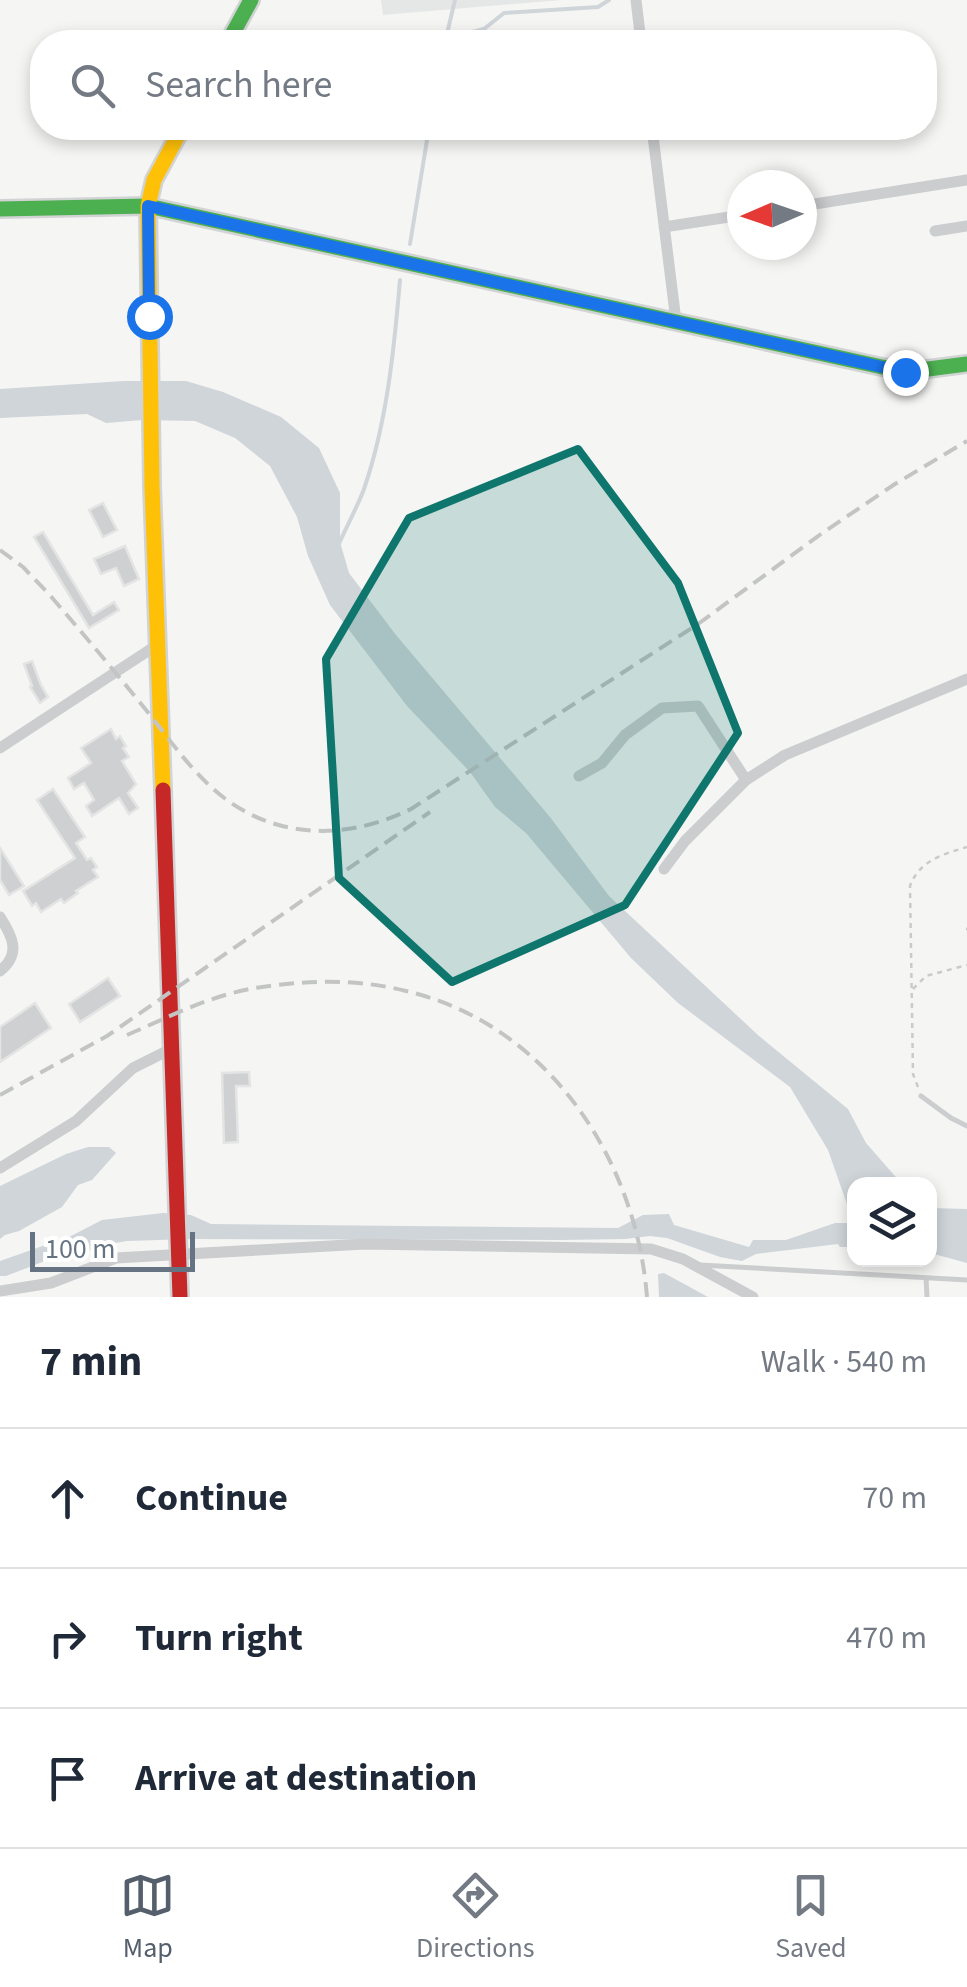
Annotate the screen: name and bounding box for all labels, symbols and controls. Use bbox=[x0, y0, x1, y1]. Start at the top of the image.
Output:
search box bbox=[30, 30, 937, 140]
icon: search bbox=[65, 58, 120, 113]
text: Search here bbox=[145, 58, 332, 112]
north arrow bbox=[727, 170, 817, 260]
route start bbox=[127, 294, 173, 340]
route end bbox=[883, 350, 929, 396]
map controls bbox=[847, 1177, 937, 1267]
button: layers bbox=[847, 1177, 937, 1267]
scale bar bbox=[30, 1227, 195, 1272]
text: 100 m bbox=[45, 1229, 116, 1269]
text: 7 min bbox=[40, 1332, 142, 1392]
text: Walk · 540 m bbox=[761, 1339, 927, 1385]
icon: ahead bbox=[40, 1471, 95, 1526]
text: Continue bbox=[135, 1471, 288, 1525]
text: 70 m bbox=[862, 1475, 927, 1521]
icon: right bbox=[40, 1611, 95, 1666]
text: Turn right bbox=[135, 1611, 303, 1665]
text: 470 m bbox=[846, 1615, 927, 1661]
icon: arrive bbox=[40, 1751, 95, 1806]
text: Arrive at destination bbox=[135, 1751, 477, 1805]
tab: Map bbox=[120, 1868, 175, 1968]
tab: Directions bbox=[416, 1868, 535, 1968]
tab: Saved bbox=[775, 1868, 847, 1968]

